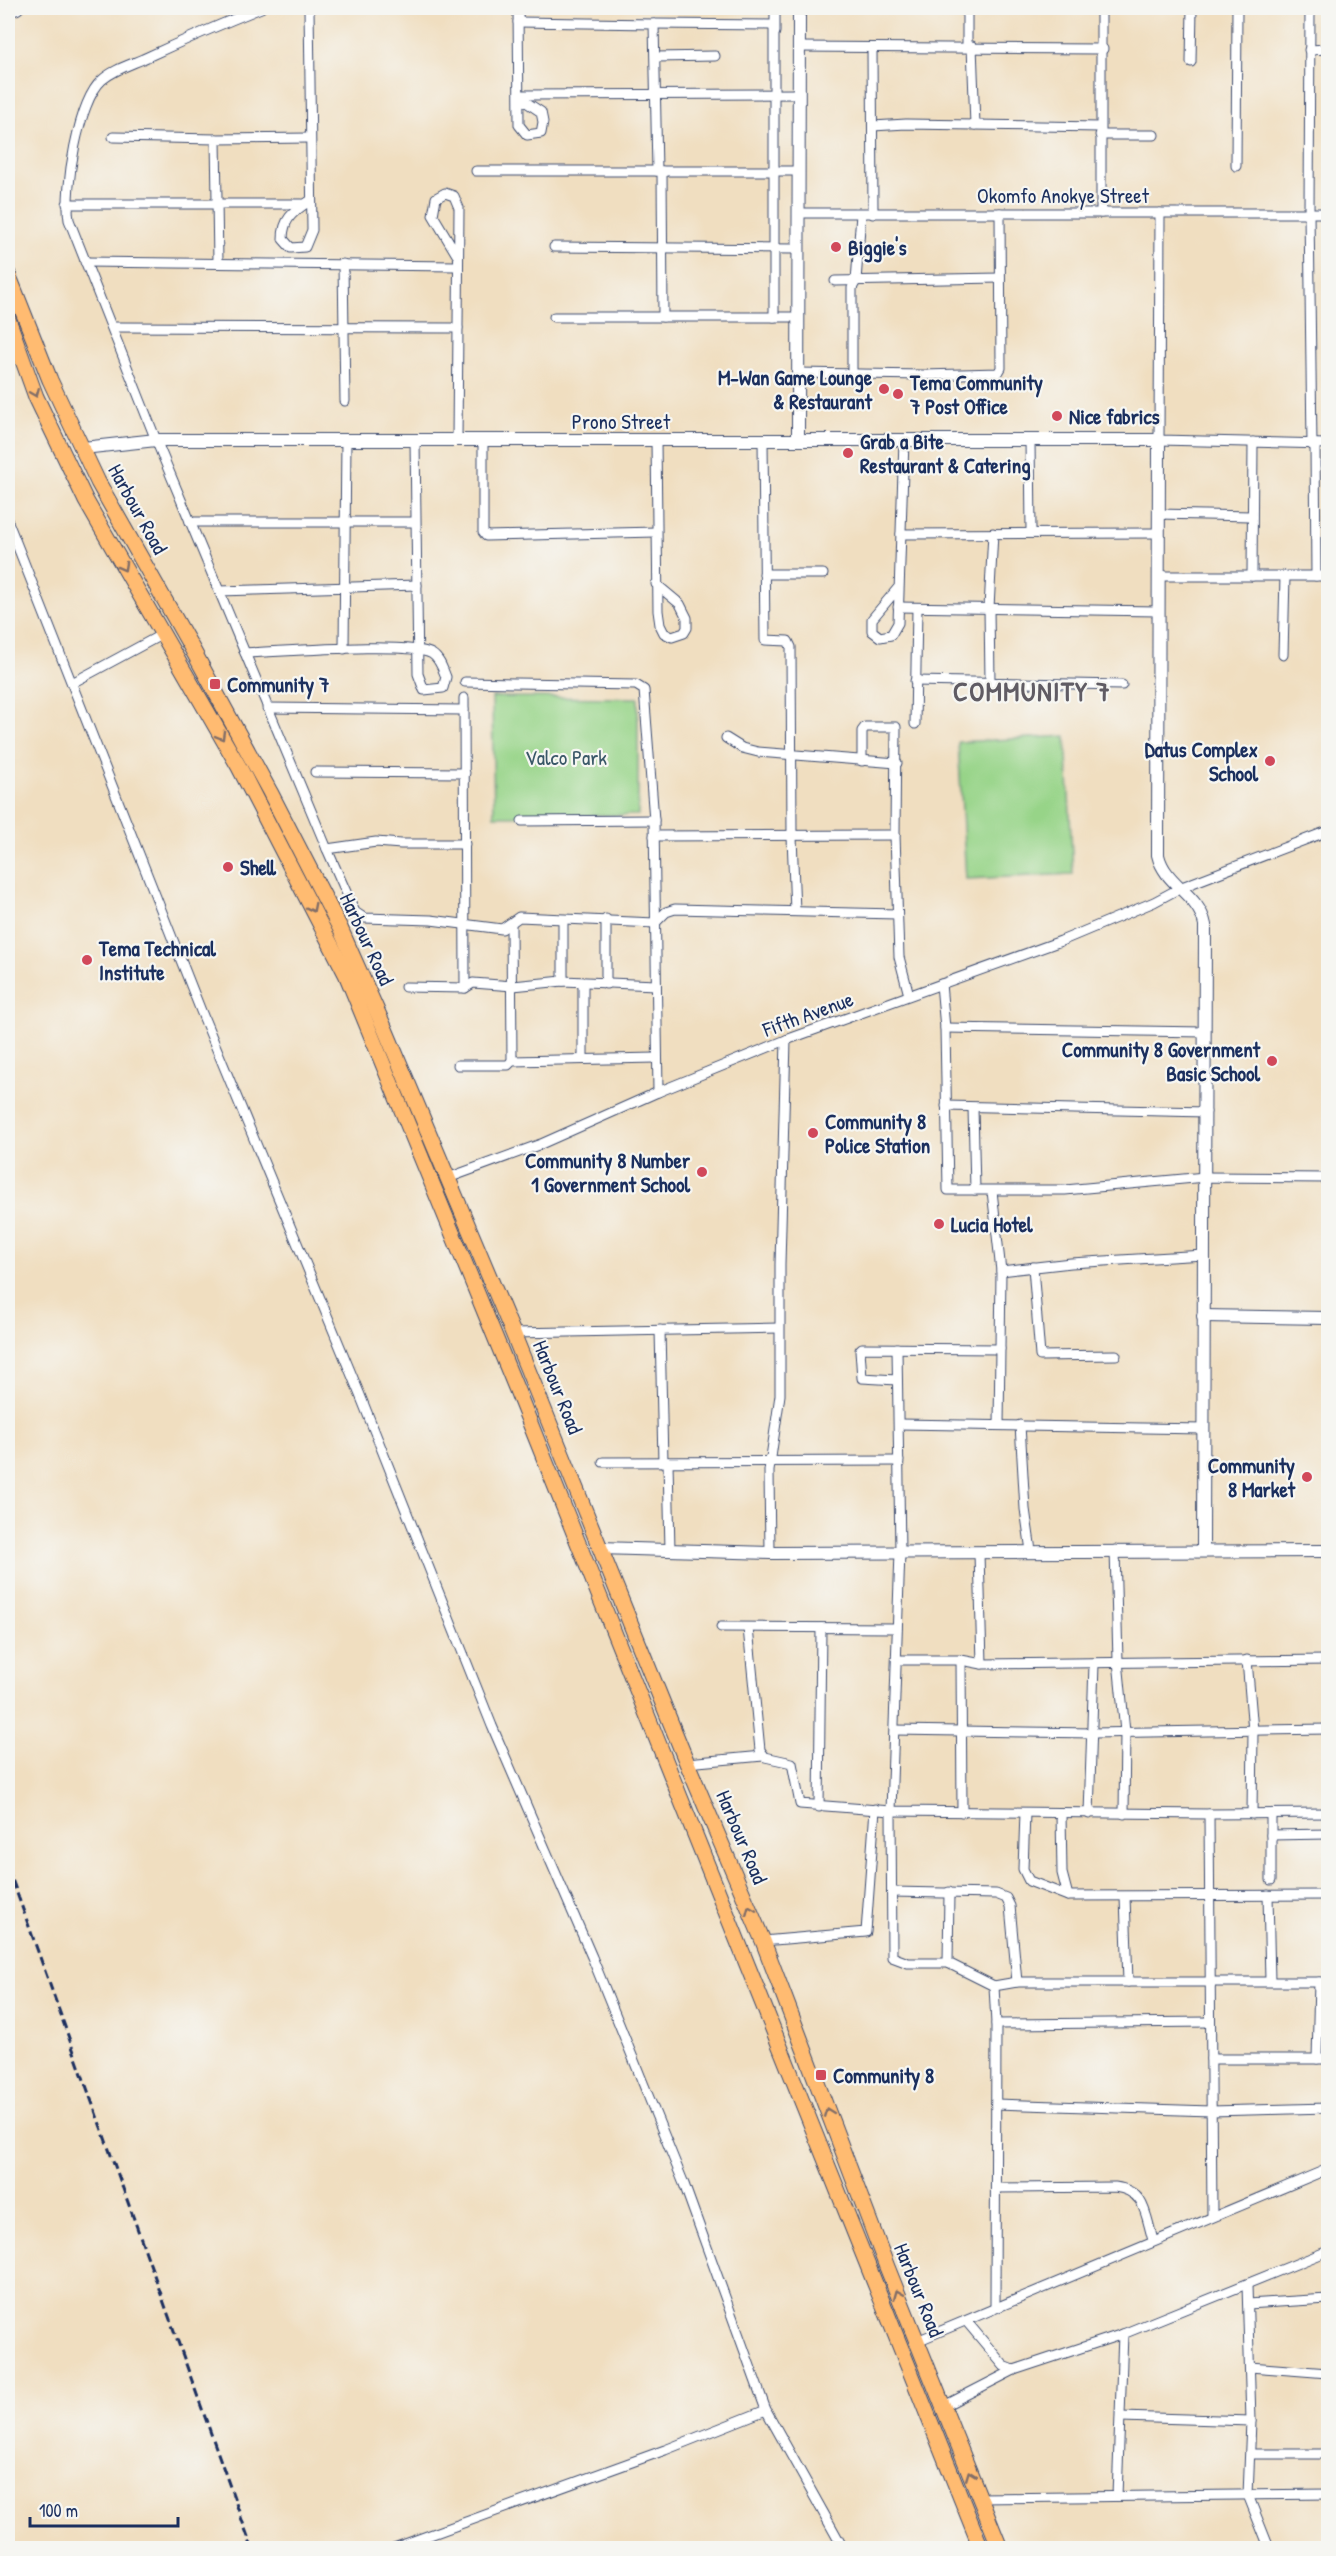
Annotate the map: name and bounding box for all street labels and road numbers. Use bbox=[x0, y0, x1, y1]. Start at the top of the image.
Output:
street label: Okomfo Anokye Street bbox=[977, 181, 1150, 210]
street label: Prono Street bbox=[572, 407, 671, 436]
street label: Harbour Road bbox=[101, 459, 175, 559]
street label: Harbour Road bbox=[333, 888, 401, 990]
street label: Fifth Avenue bbox=[758, 984, 857, 1044]
street label: Harbour Road bbox=[526, 1336, 590, 1438]
street label: Harbour Road bbox=[709, 1786, 775, 1888]
street label: Harbour Road bbox=[887, 2239, 951, 2341]

